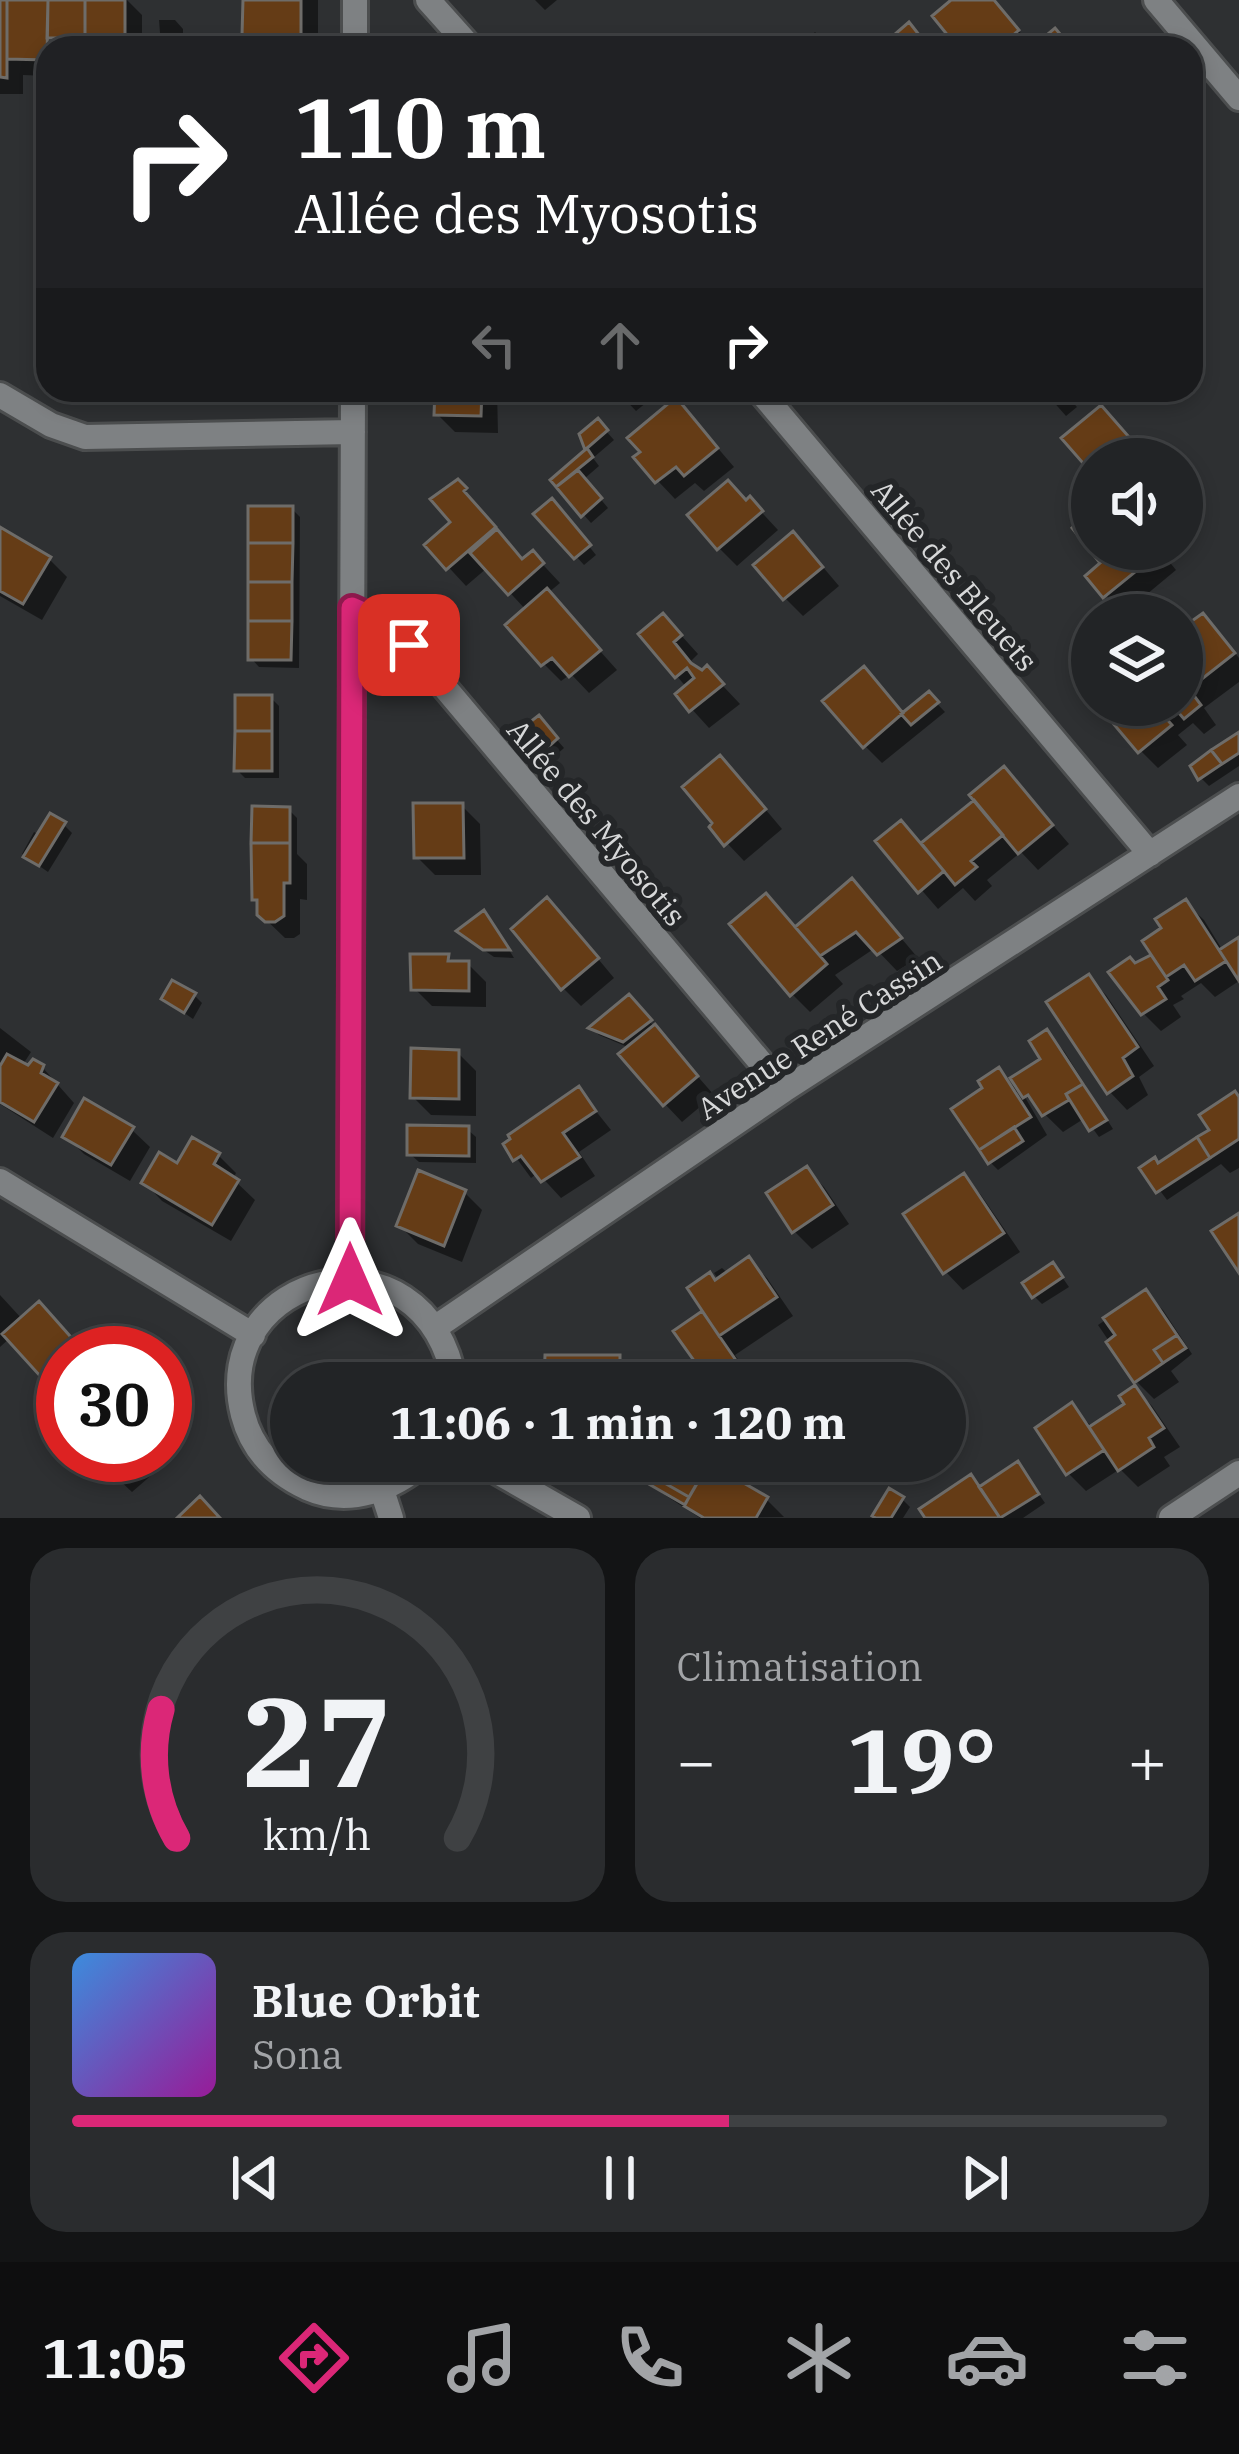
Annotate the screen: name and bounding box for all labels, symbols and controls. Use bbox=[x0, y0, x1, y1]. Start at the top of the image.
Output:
text: 110 m bbox=[294, 72, 546, 181]
icon: right bbox=[96, 84, 252, 240]
text: Allée des Myosotis bbox=[294, 178, 759, 248]
icon: left bbox=[461, 312, 527, 378]
icon: ahead bbox=[587, 312, 653, 378]
icon: right bbox=[713, 312, 779, 378]
map controls bbox=[1071, 438, 1203, 726]
button: sound bbox=[1071, 438, 1203, 570]
street label: Allée des Bleuets bbox=[863, 471, 1047, 679]
pin bbox=[358, 594, 460, 696]
button: layers bbox=[1071, 594, 1203, 726]
icon: arrive bbox=[376, 612, 442, 678]
street label: Allée des Myosotis bbox=[499, 711, 695, 933]
street label: Avenue René Cassin bbox=[689, 940, 949, 1128]
position arrow bbox=[287, 1217, 413, 1343]
speed limit sign: 30 bbox=[36, 1326, 192, 1482]
text: 11:06 · 1 min · 120 m bbox=[390, 1393, 846, 1451]
text: Climatisation bbox=[677, 1641, 923, 1692]
text: 27 bbox=[242, 1659, 392, 1821]
text: 19° bbox=[847, 1701, 997, 1818]
text: − bbox=[677, 1717, 716, 1803]
text: + bbox=[1127, 1717, 1167, 1803]
text: km/h bbox=[263, 1806, 371, 1862]
text: Blue Orbit bbox=[252, 1971, 480, 2029]
text: Sona bbox=[252, 2029, 343, 2080]
icon: previous bbox=[222, 2145, 288, 2211]
icon: pause bbox=[587, 2145, 653, 2211]
icon: next bbox=[952, 2145, 1018, 2211]
icon: directions bbox=[272, 2316, 356, 2400]
icon: music bbox=[440, 2316, 524, 2400]
icon: phone bbox=[608, 2316, 692, 2400]
icon: climate bbox=[777, 2316, 861, 2400]
icon: car bbox=[945, 2316, 1029, 2400]
icon: filters bbox=[1113, 2316, 1197, 2400]
text: 11:05 bbox=[42, 2323, 188, 2393]

